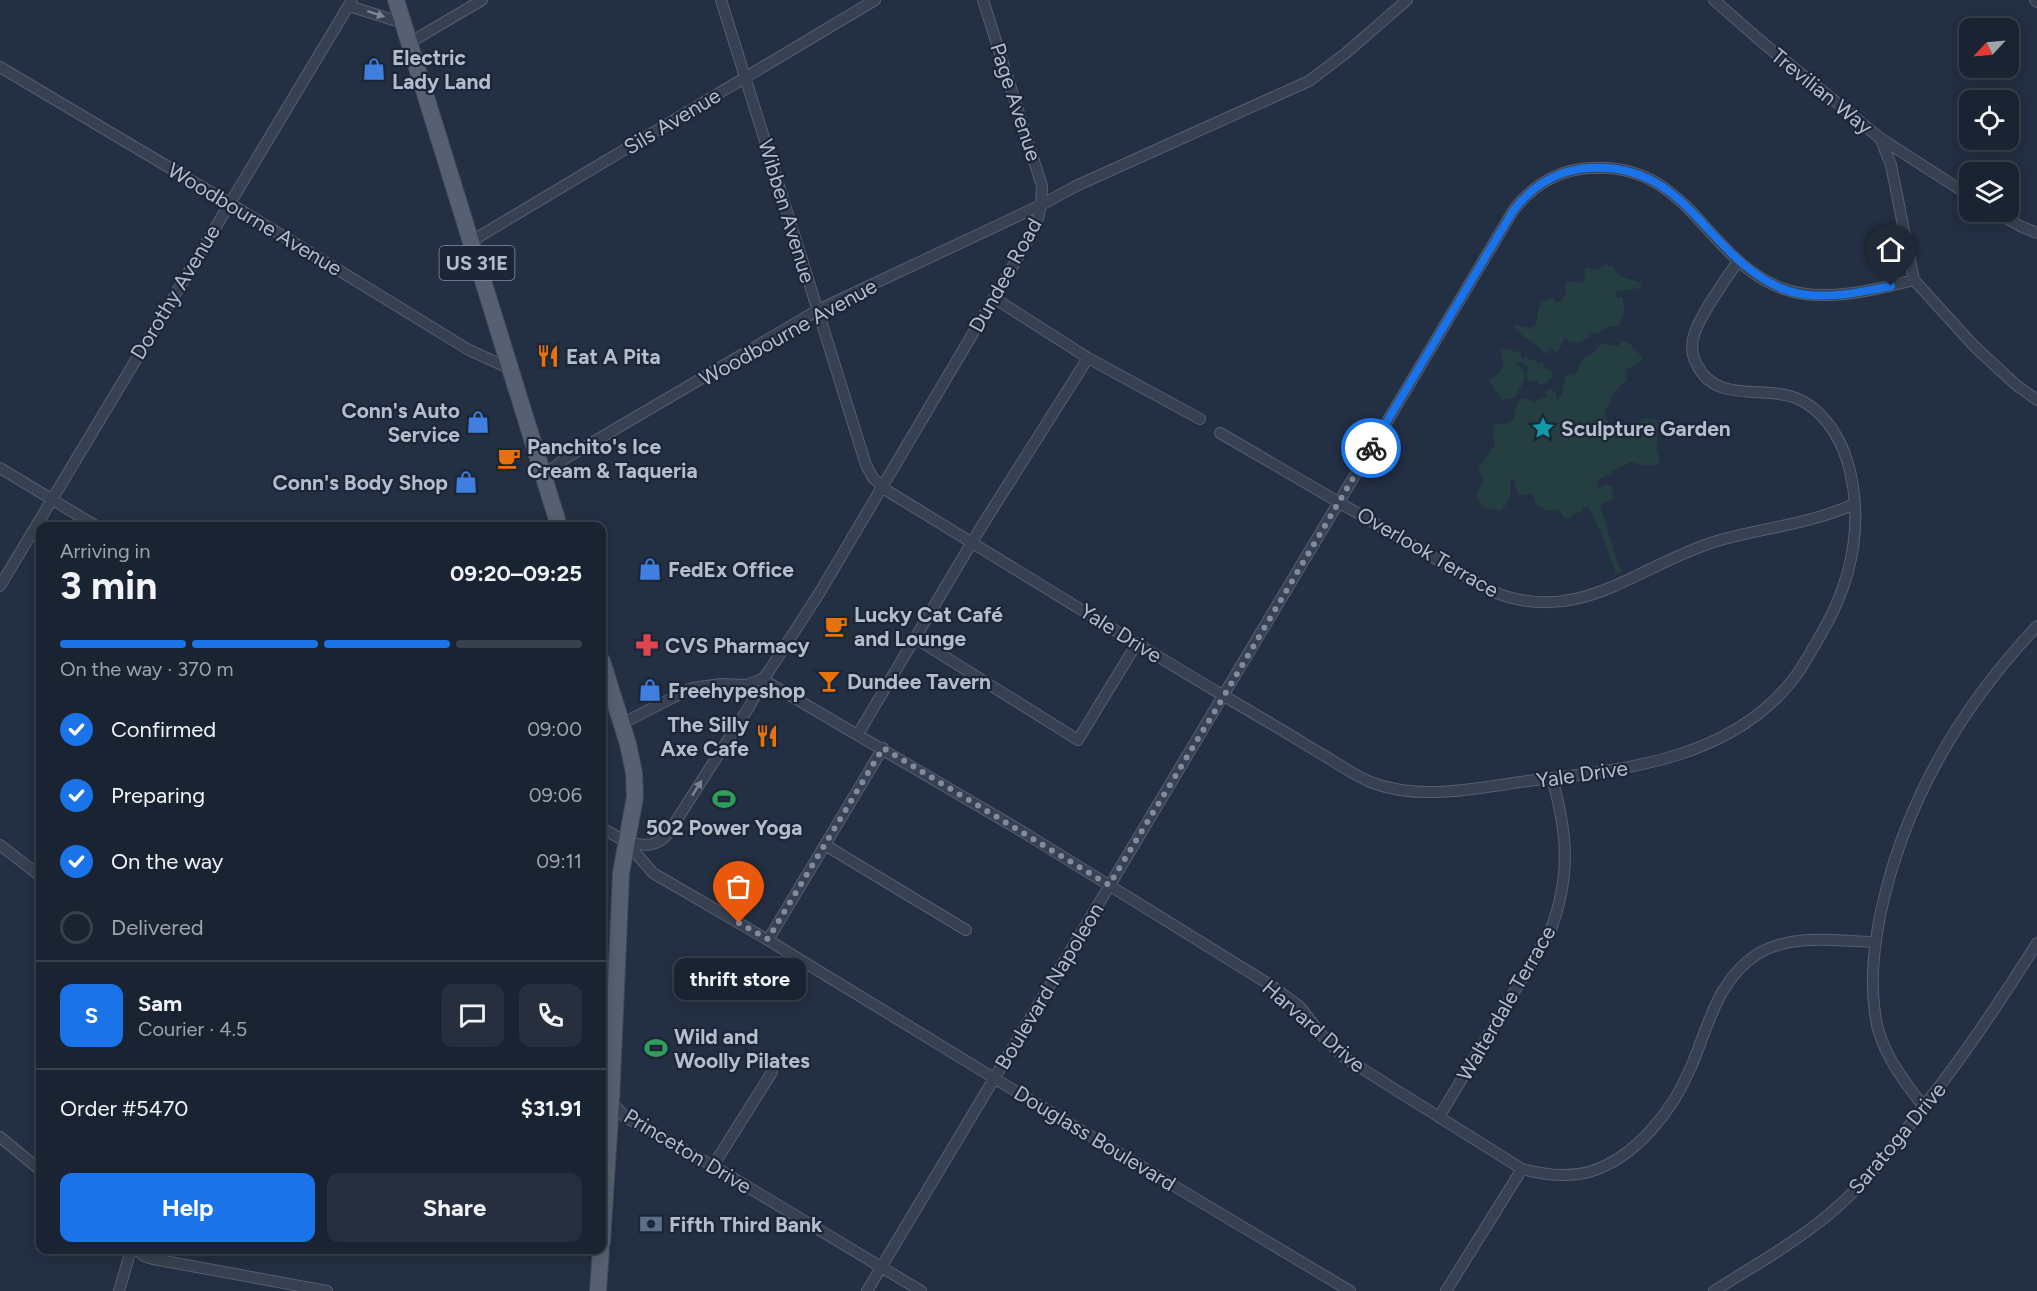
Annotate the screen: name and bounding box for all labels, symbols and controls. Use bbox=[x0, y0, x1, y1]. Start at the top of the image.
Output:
one-way arrow bbox=[367, 10, 385, 20]
north arrow bbox=[1959, 18, 2019, 78]
map controls bbox=[1959, 18, 2019, 222]
street label: Page Avenue bbox=[985, 40, 1047, 164]
street label: Trevilian Way bbox=[1766, 43, 1878, 139]
place label: Electric Lady Land bbox=[392, 45, 491, 94]
shop icon: Electric Lady Land bbox=[361, 56, 387, 82]
street label: Sils Avenue bbox=[619, 82, 725, 160]
button: locate bbox=[1959, 90, 2019, 150]
street label: Wibben Avenue bbox=[753, 136, 821, 286]
street label: Woodbourne Avenue bbox=[163, 157, 347, 281]
button: layers bbox=[1959, 162, 2019, 222]
street label: Dundee Road bbox=[963, 214, 1047, 336]
street label: Dorothy Avenue bbox=[125, 220, 225, 364]
pin bbox=[1865, 224, 1916, 286]
icon: home bbox=[1874, 233, 1907, 266]
road number: US 31E bbox=[440, 246, 514, 280]
street label: Woodbourne Avenue bbox=[695, 273, 881, 391]
restaurant icon: Eat A Pita bbox=[535, 343, 561, 369]
place label: Eat A Pita bbox=[566, 344, 661, 369]
place label: Conn's Auto Service bbox=[341, 398, 460, 447]
shop icon: Conn's Auto Service bbox=[465, 409, 491, 435]
place icon: Sculpture Garden bbox=[1530, 415, 1556, 441]
place label: Sculpture Garden bbox=[1561, 416, 1731, 441]
courier bbox=[1341, 418, 1401, 478]
icon: bike bbox=[1355, 432, 1388, 465]
place label: Panchito's Ice Cream & Taqueria bbox=[527, 434, 698, 483]
cafe icon: Panchito's Ice Cream & Taqueria bbox=[496, 445, 522, 471]
shop icon: Conn's Body Shop bbox=[453, 469, 479, 495]
place label: Conn's Body Shop bbox=[273, 470, 448, 495]
street label: Overlook Terrace bbox=[1353, 501, 1503, 603]
text: Arriving in bbox=[60, 539, 150, 563]
shop icon: FedEx Office bbox=[637, 556, 663, 582]
place label: FedEx Office bbox=[668, 557, 794, 582]
text: 09:20–09:25 bbox=[450, 560, 582, 587]
text: 3 min bbox=[60, 562, 157, 609]
street label: Yale Drive bbox=[1075, 598, 1167, 668]
place label: Lucky Cat Café and Lounge bbox=[854, 602, 1003, 651]
cafe icon: Lucky Cat Café and Lounge bbox=[823, 613, 849, 639]
pharmacy icon: CVS Pharmacy bbox=[634, 632, 660, 658]
place label: CVS Pharmacy bbox=[665, 633, 810, 658]
text: On the way · 370 m bbox=[60, 657, 234, 681]
bar icon: Dundee Tavern bbox=[816, 668, 842, 694]
place label: Dundee Tavern bbox=[847, 669, 991, 694]
shop icon: Freehypeshop bbox=[637, 677, 663, 703]
place label: Freehypeshop bbox=[668, 678, 805, 703]
place label: The Silly Axe Cafe bbox=[660, 712, 750, 761]
icon: check bbox=[60, 713, 93, 746]
text: Confirmed bbox=[111, 716, 216, 743]
text: 09:00 bbox=[527, 717, 582, 741]
restaurant icon: The Silly Axe Cafe bbox=[754, 723, 780, 749]
street label: Yale Drive bbox=[1535, 755, 1629, 793]
icon: check bbox=[60, 779, 93, 812]
one-way arrow bbox=[691, 779, 702, 796]
text: Preparing bbox=[111, 782, 205, 809]
text: 09:06 bbox=[529, 783, 582, 807]
sports icon: 502 Power Yoga bbox=[711, 786, 737, 812]
place label: 502 Power Yoga bbox=[646, 815, 802, 840]
icon: check bbox=[60, 845, 93, 878]
text: On the way bbox=[111, 848, 223, 875]
text: 09:11 bbox=[536, 849, 582, 873]
pin bbox=[713, 861, 764, 923]
icon: bag bbox=[722, 870, 755, 903]
street label: Boulevard Napoleon bbox=[989, 898, 1109, 1074]
text: Delivered bbox=[111, 914, 204, 941]
street label: Walterdale Terrace bbox=[1451, 921, 1561, 1085]
callout: thrift store bbox=[673, 959, 805, 1001]
text: thrift store bbox=[690, 967, 790, 991]
street label: Harvard Drive bbox=[1257, 975, 1371, 1077]
button: chat bbox=[441, 984, 504, 1047]
button: phone bbox=[519, 984, 582, 1047]
text: Sam bbox=[138, 990, 182, 1017]
text: S bbox=[85, 1002, 98, 1029]
text: Courier · 4.5 bbox=[138, 1017, 247, 1041]
place label: Wild and Woolly Pilates bbox=[674, 1024, 810, 1073]
sports icon: Wild and Woolly Pilates bbox=[643, 1035, 669, 1061]
street label: Saratoga Drive bbox=[1843, 1077, 1951, 1199]
street label: Douglass Boulevard bbox=[1010, 1080, 1180, 1196]
text: Order #5470 bbox=[60, 1095, 188, 1122]
text: $31.91 bbox=[521, 1095, 582, 1122]
street label: Princeton Drive bbox=[620, 1103, 756, 1199]
button: Help bbox=[60, 1173, 315, 1242]
button: Share bbox=[327, 1173, 582, 1242]
bank icon: Fifth Third Bank bbox=[638, 1211, 664, 1237]
place label: Fifth Third Bank bbox=[669, 1212, 823, 1237]

